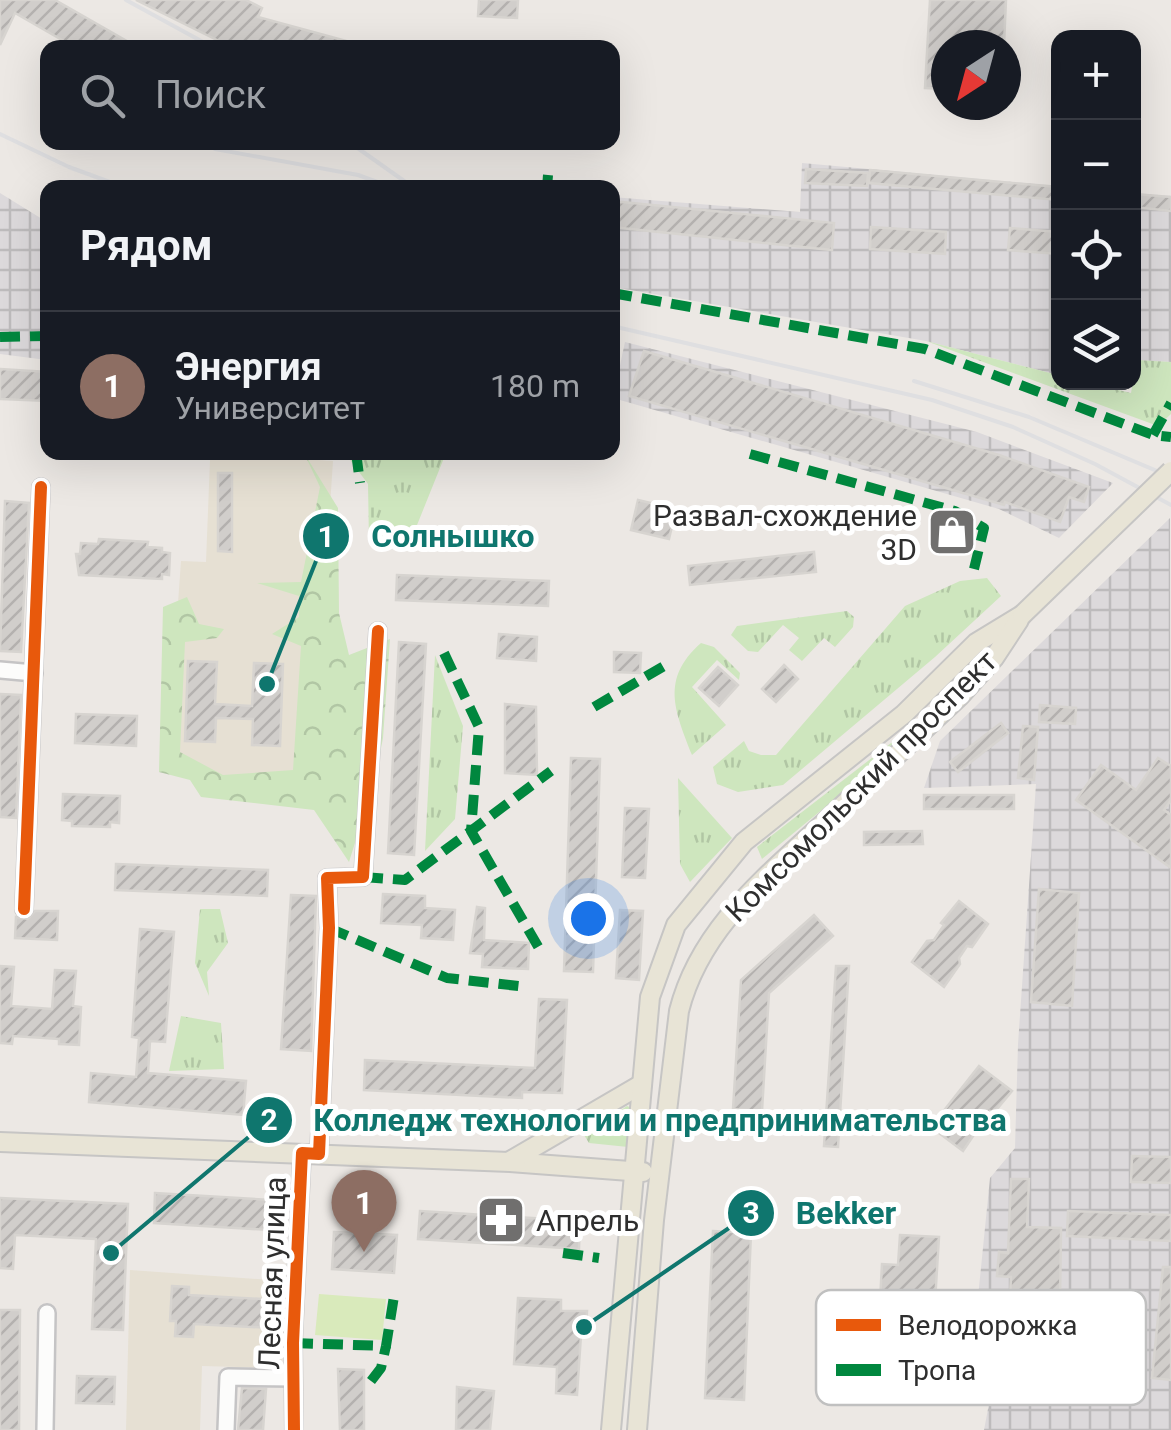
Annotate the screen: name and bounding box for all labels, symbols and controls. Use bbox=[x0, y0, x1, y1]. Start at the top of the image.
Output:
north arrow bbox=[931, 30, 1021, 120]
map controls bbox=[1051, 30, 1141, 390]
button: + bbox=[1051, 30, 1141, 120]
search box bbox=[40, 40, 620, 150]
icon: search bbox=[75, 68, 130, 123]
text: Поиск bbox=[155, 73, 266, 117]
button: − bbox=[1051, 120, 1141, 210]
button: locate bbox=[1051, 210, 1141, 300]
text: Рядом bbox=[80, 221, 213, 270]
button: layers bbox=[1051, 300, 1141, 390]
text: Энергия bbox=[175, 345, 322, 389]
text: 1 bbox=[103, 367, 122, 405]
text: 180 m bbox=[490, 367, 580, 405]
text: Университет bbox=[175, 389, 365, 427]
place label: Развал-схождение 3D bbox=[653, 498, 917, 567]
callout: Солнышко bbox=[301, 505, 555, 567]
shop icon: Развал-схождение 3D bbox=[926, 506, 978, 558]
text: Солнышко bbox=[371, 517, 535, 555]
text: 1 bbox=[317, 519, 335, 554]
street label: Комсомольский проспект bbox=[718, 643, 1004, 929]
your location bbox=[563, 893, 614, 944]
callout: Колледж технологии и предпринимательства bbox=[244, 1089, 1027, 1151]
text: Колледж технологии и предпринимательства bbox=[313, 1101, 1007, 1139]
text: 2 bbox=[260, 1102, 278, 1137]
pin: 1 bbox=[332, 1170, 396, 1252]
street label: Лесная улица bbox=[251, 1176, 293, 1370]
callout: Bekker bbox=[726, 1182, 916, 1244]
pharmacy icon: Апрель bbox=[475, 1194, 527, 1246]
text: Bekker bbox=[796, 1194, 897, 1232]
text: 3 bbox=[742, 1195, 760, 1230]
place label: Апрель bbox=[536, 1203, 639, 1238]
legend bbox=[816, 1290, 1146, 1405]
text: Велодорожка bbox=[898, 1309, 1078, 1342]
text: Тропа bbox=[898, 1354, 976, 1387]

